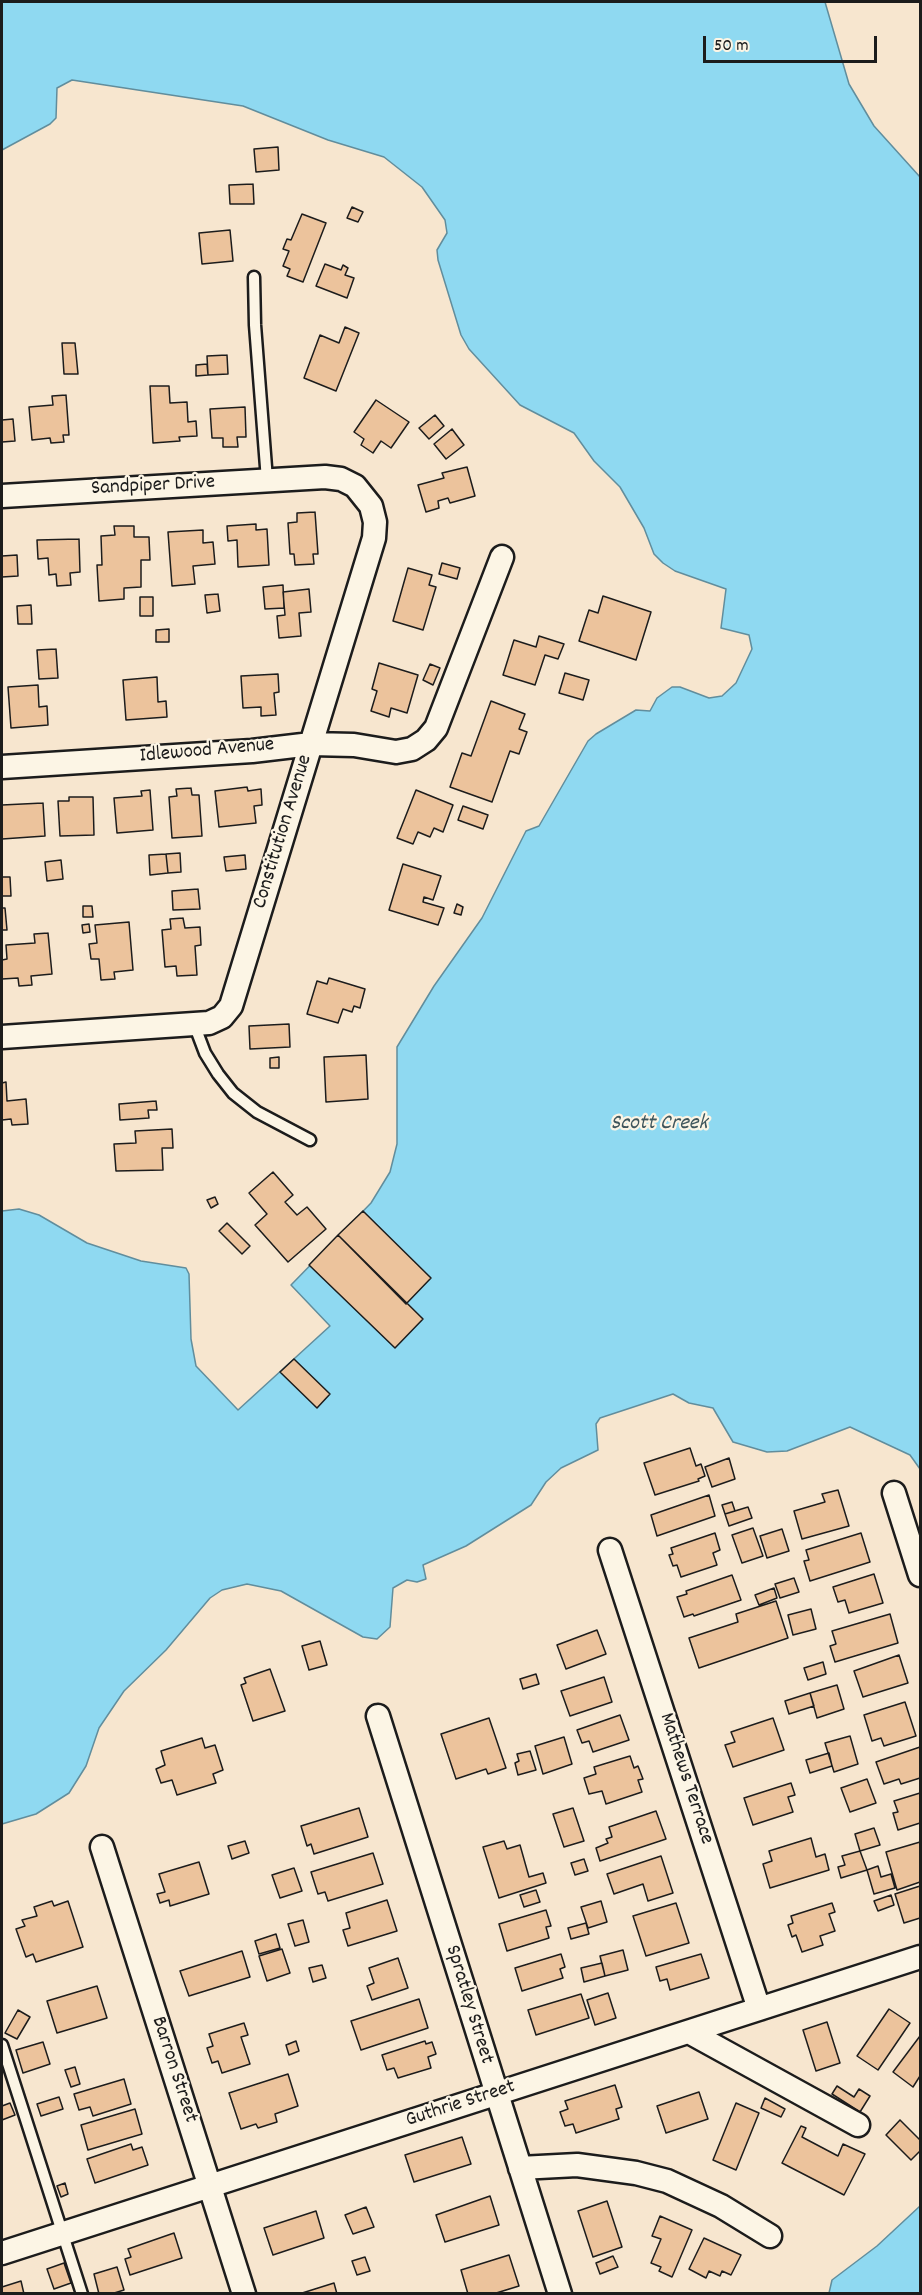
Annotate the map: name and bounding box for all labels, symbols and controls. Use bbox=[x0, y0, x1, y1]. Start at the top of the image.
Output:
scale bar bbox=[706, 24, 880, 62]
text: 50 m bbox=[714, 34, 749, 59]
street label: Sandpiper Drive bbox=[90, 471, 216, 503]
street label: Idlewood Avenue bbox=[139, 734, 275, 770]
street label: Constitution Avenue bbox=[249, 752, 319, 912]
water label: Scott Creek bbox=[610, 1112, 708, 1138]
street label: Mathews Terrace bbox=[652, 1710, 718, 1848]
street label: Spratley Street bbox=[438, 1943, 498, 2067]
street label: Barron Street bbox=[144, 2014, 202, 2126]
street label: Guthrie Street bbox=[403, 2075, 519, 2135]

